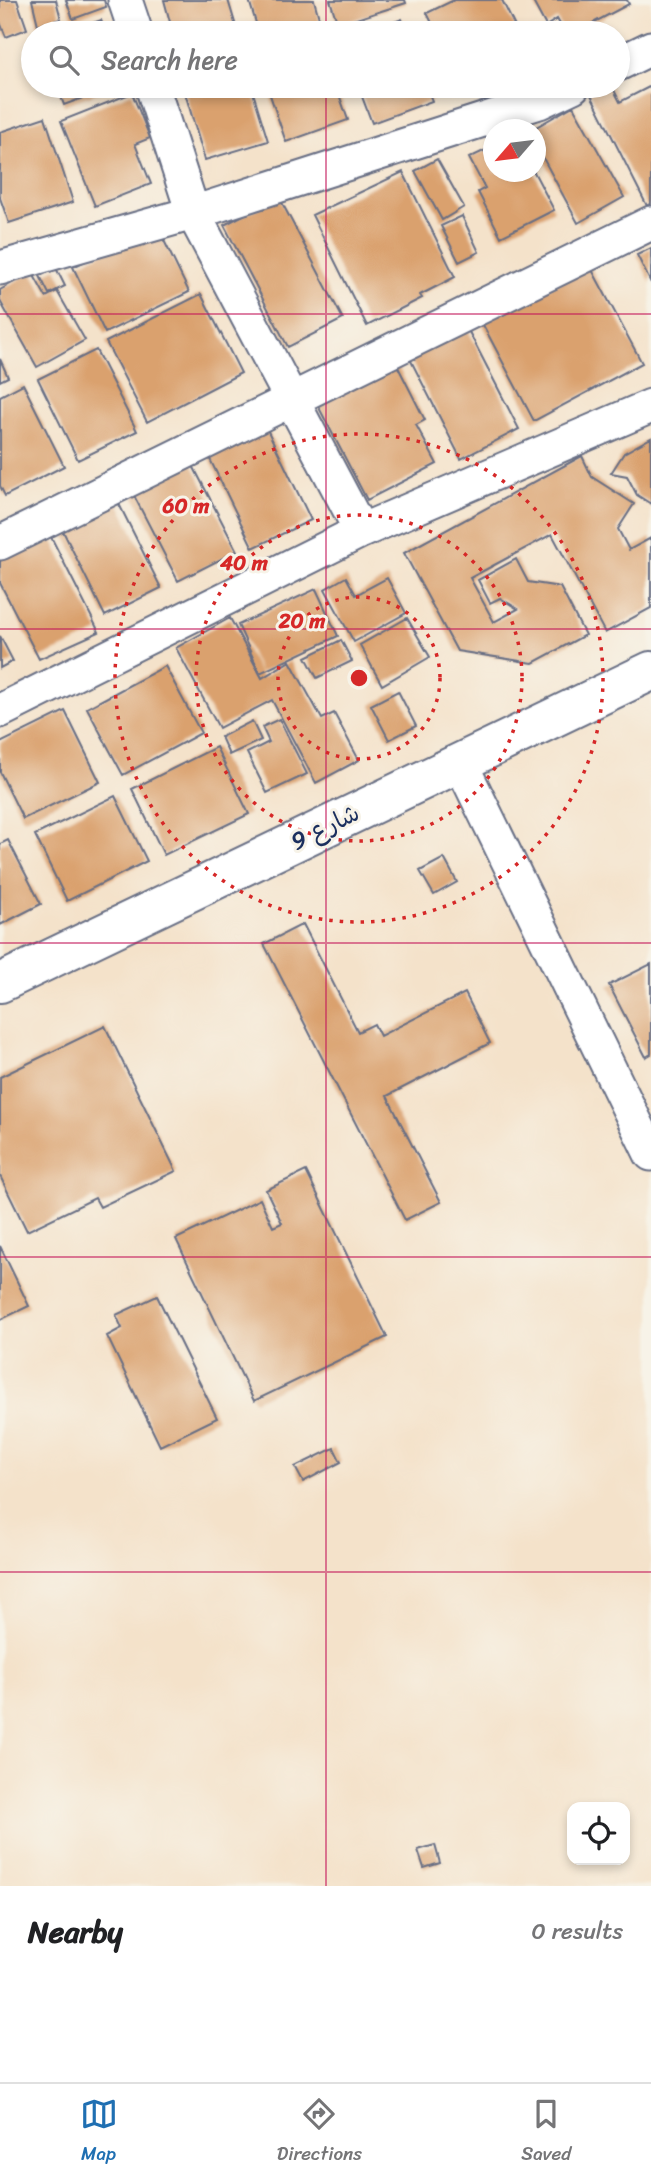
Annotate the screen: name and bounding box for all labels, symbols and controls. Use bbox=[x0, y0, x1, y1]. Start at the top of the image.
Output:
search box bbox=[21, 21, 630, 98]
text: Search here bbox=[101, 37, 238, 83]
icon: search bbox=[45, 41, 83, 79]
north arrow bbox=[483, 119, 546, 182]
text: 60 m bbox=[162, 487, 210, 525]
text: 40 m bbox=[219, 544, 269, 582]
text: 20 m bbox=[278, 602, 326, 640]
centre of rings bbox=[347, 666, 371, 690]
street label: شارع 9 bbox=[283, 792, 367, 862]
map controls bbox=[567, 1802, 630, 1865]
button: locate bbox=[567, 1802, 630, 1865]
text: Nearby bbox=[28, 1905, 123, 1959]
text: 0 results bbox=[531, 1911, 623, 1952]
tab: Map bbox=[80, 2095, 118, 2170]
tab: Directions bbox=[277, 2095, 362, 2170]
tab: Saved bbox=[521, 2095, 571, 2170]

